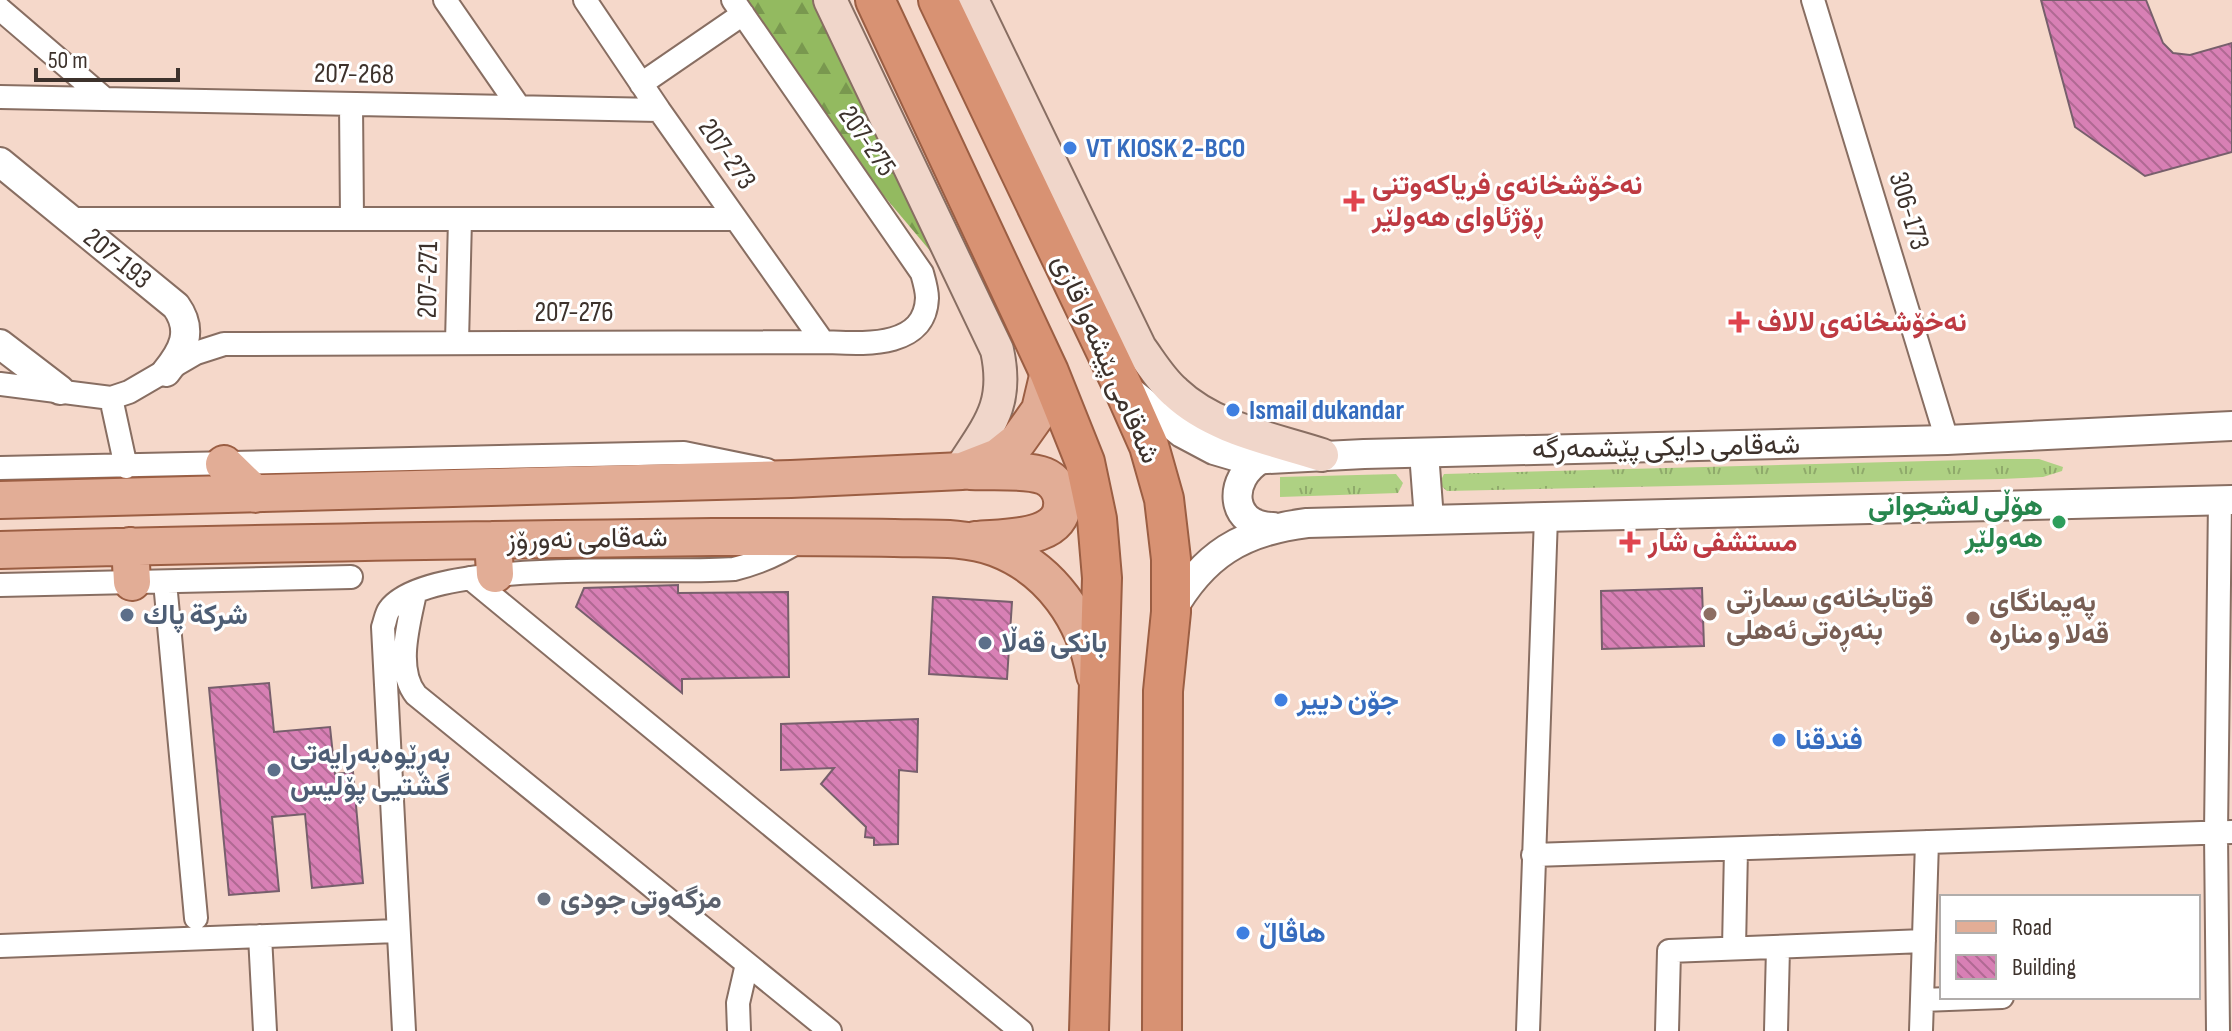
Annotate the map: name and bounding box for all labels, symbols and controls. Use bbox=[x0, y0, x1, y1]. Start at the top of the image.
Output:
scale bar bbox=[36, 32, 178, 82]
text: 50 m bbox=[48, 46, 88, 75]
street label: 207-268 bbox=[314, 57, 394, 91]
street label: 207-275 bbox=[831, 100, 903, 182]
street label: 207-273 bbox=[691, 112, 763, 196]
place label: VT KIOSK 2-BC0 bbox=[1086, 132, 1245, 165]
marker: VT KIOSK 2-BC0 bbox=[1061, 139, 1079, 157]
street label: 306-173 bbox=[1882, 168, 1936, 254]
place label: نەخۆشخانەی فریاکەوتنی ڕۆژئاوای هەولێر bbox=[1371, 169, 1643, 239]
marker: نەخۆشخانەی فریاکەوتنی ڕۆژئاوای هەولێر bbox=[1343, 190, 1365, 212]
street label: 207-193 bbox=[77, 221, 158, 296]
street label: 207-271 bbox=[411, 241, 445, 319]
street label: شەقامی پێشەوا قازی bbox=[1044, 249, 1167, 469]
street label: 207-276 bbox=[534, 296, 614, 329]
place label: نەخۆشخانەی لالاف bbox=[1757, 306, 1967, 339]
marker: نەخۆشخانەی لالاف bbox=[1728, 311, 1750, 333]
place label: Ismail dukandar bbox=[1249, 394, 1404, 427]
marker: Ismail dukandar bbox=[1224, 401, 1242, 419]
street label: شەقامی دایکی پێشمەرگە bbox=[1532, 428, 1800, 467]
place label: هۆڵی لەشجوانی هەولێر bbox=[1868, 489, 2043, 555]
marker: هۆڵی لەشجوانی هەولێر bbox=[2050, 513, 2068, 531]
street label: شەقامی نەورۆز bbox=[505, 521, 668, 557]
place label: مستشفى شار bbox=[1647, 526, 1797, 559]
marker: مستشفى شار bbox=[1619, 531, 1641, 553]
place label: قوتابخانەی سمارتی بنەڕەتی ئەهلی bbox=[1726, 582, 1934, 652]
place label: پەیمانگای قەلا و منارە bbox=[1989, 586, 2109, 651]
place label: شركة پاك bbox=[143, 599, 248, 634]
marker: قوتابخانەی سمارتی بنەڕەتی ئەهلی bbox=[1701, 605, 1719, 623]
marker: شركة پاك bbox=[118, 606, 136, 624]
marker: پەیمانگای قەلا و منارە bbox=[1964, 609, 1982, 627]
place label: بانکی قەڵا bbox=[1001, 626, 1107, 660]
marker: بانکی قەڵا bbox=[976, 634, 994, 652]
place label: جۆن دییر bbox=[1296, 684, 1399, 717]
marker: جۆن دییر bbox=[1272, 691, 1290, 709]
place label: فندقنا bbox=[1795, 724, 1863, 757]
marker: فندقنا bbox=[1770, 731, 1788, 749]
place label: بەڕێوەبەرایەتی گشتیی پۆلیس bbox=[290, 738, 450, 805]
marker: بەڕێوەبەرایەتی گشتیی پۆلیس bbox=[265, 761, 283, 779]
place label: مزگەوتی جودی bbox=[560, 883, 722, 916]
marker: مزگەوتی جودی bbox=[535, 890, 553, 908]
legend bbox=[1940, 895, 2200, 999]
text: Road bbox=[2012, 913, 2052, 942]
place label: هاڤاڵ bbox=[1259, 917, 1326, 950]
marker: هاڤاڵ bbox=[1234, 924, 1252, 942]
text: Building bbox=[2012, 953, 2076, 982]

